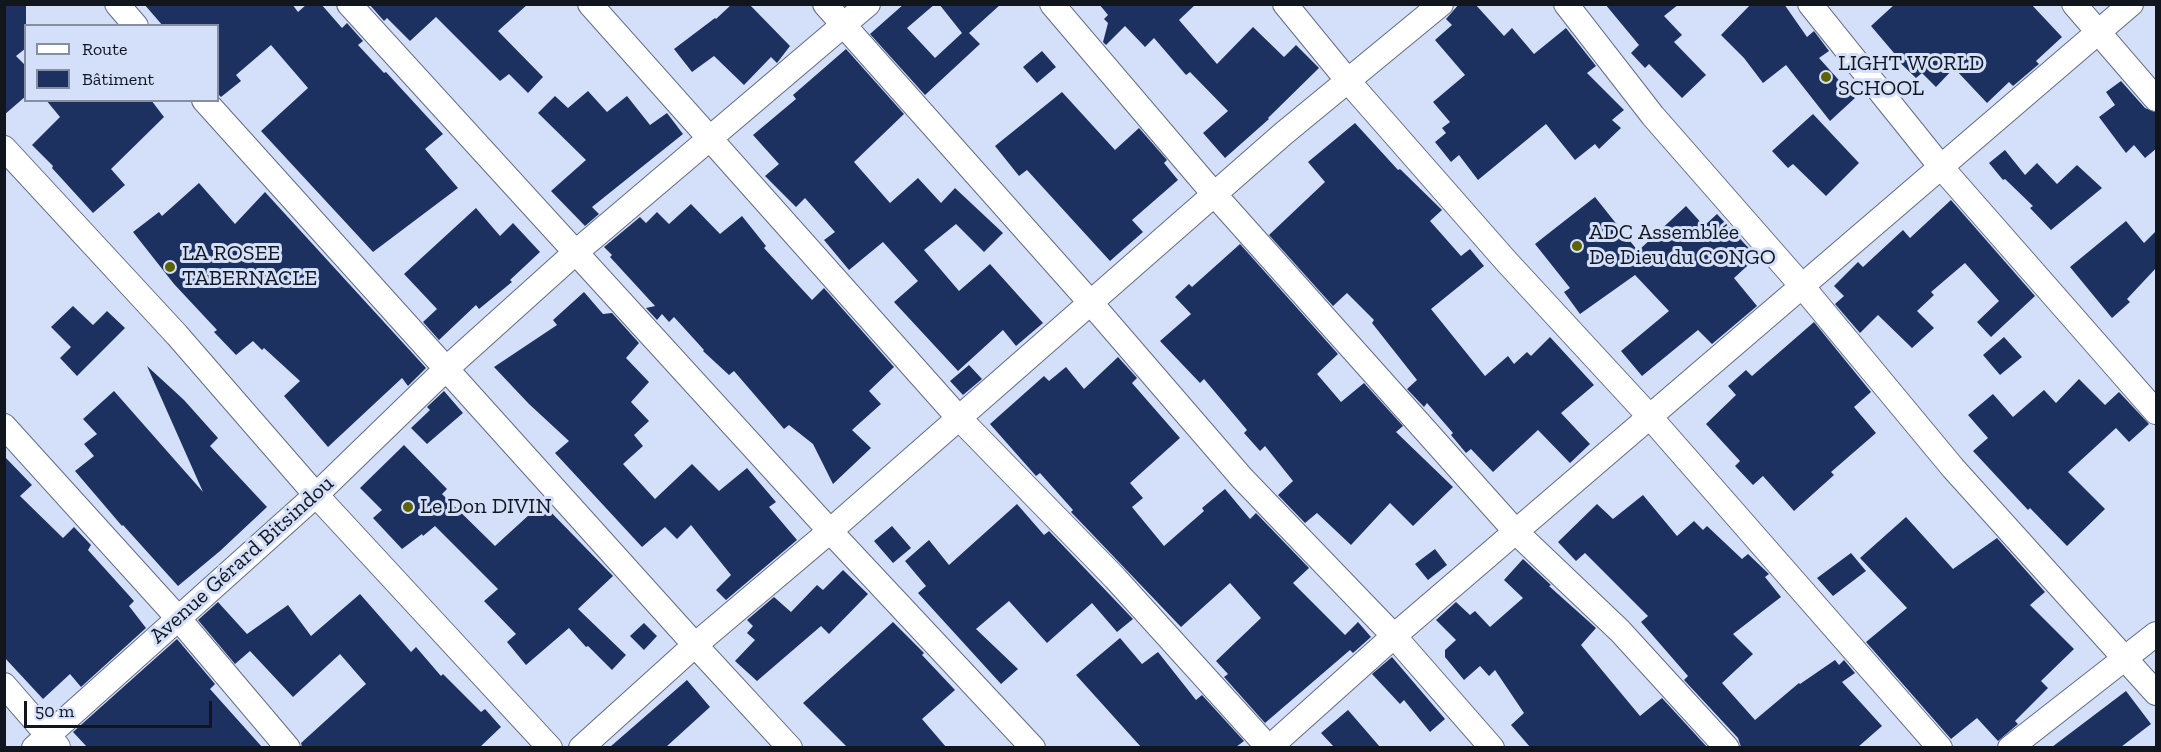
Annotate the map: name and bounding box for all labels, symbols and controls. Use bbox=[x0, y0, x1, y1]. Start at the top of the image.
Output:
legend bbox=[24, 24, 219, 102]
text: Route bbox=[82, 38, 127, 60]
place label: LIGHT WORLD SCHOOL bbox=[1838, 51, 1984, 102]
text: Bâtiment bbox=[82, 68, 154, 90]
marker: LIGHT WORLD SCHOOL bbox=[1819, 70, 1833, 84]
place label: ADC Assemblée De Dieu du CONGO bbox=[1589, 220, 1776, 272]
marker: ADC Assemblée De Dieu du CONGO bbox=[1570, 239, 1584, 253]
place label: LA ROSEE TABERNACLE bbox=[182, 241, 317, 292]
marker: LA ROSEE TABERNACLE bbox=[163, 260, 177, 274]
street label: Avenue Gérard Bitsindou bbox=[145, 471, 339, 649]
place label: Le Don DIVIN bbox=[420, 494, 552, 520]
marker: Le Don DIVIN bbox=[401, 500, 415, 514]
scale bar bbox=[27, 689, 214, 727]
text: 50 m bbox=[35, 700, 74, 722]

